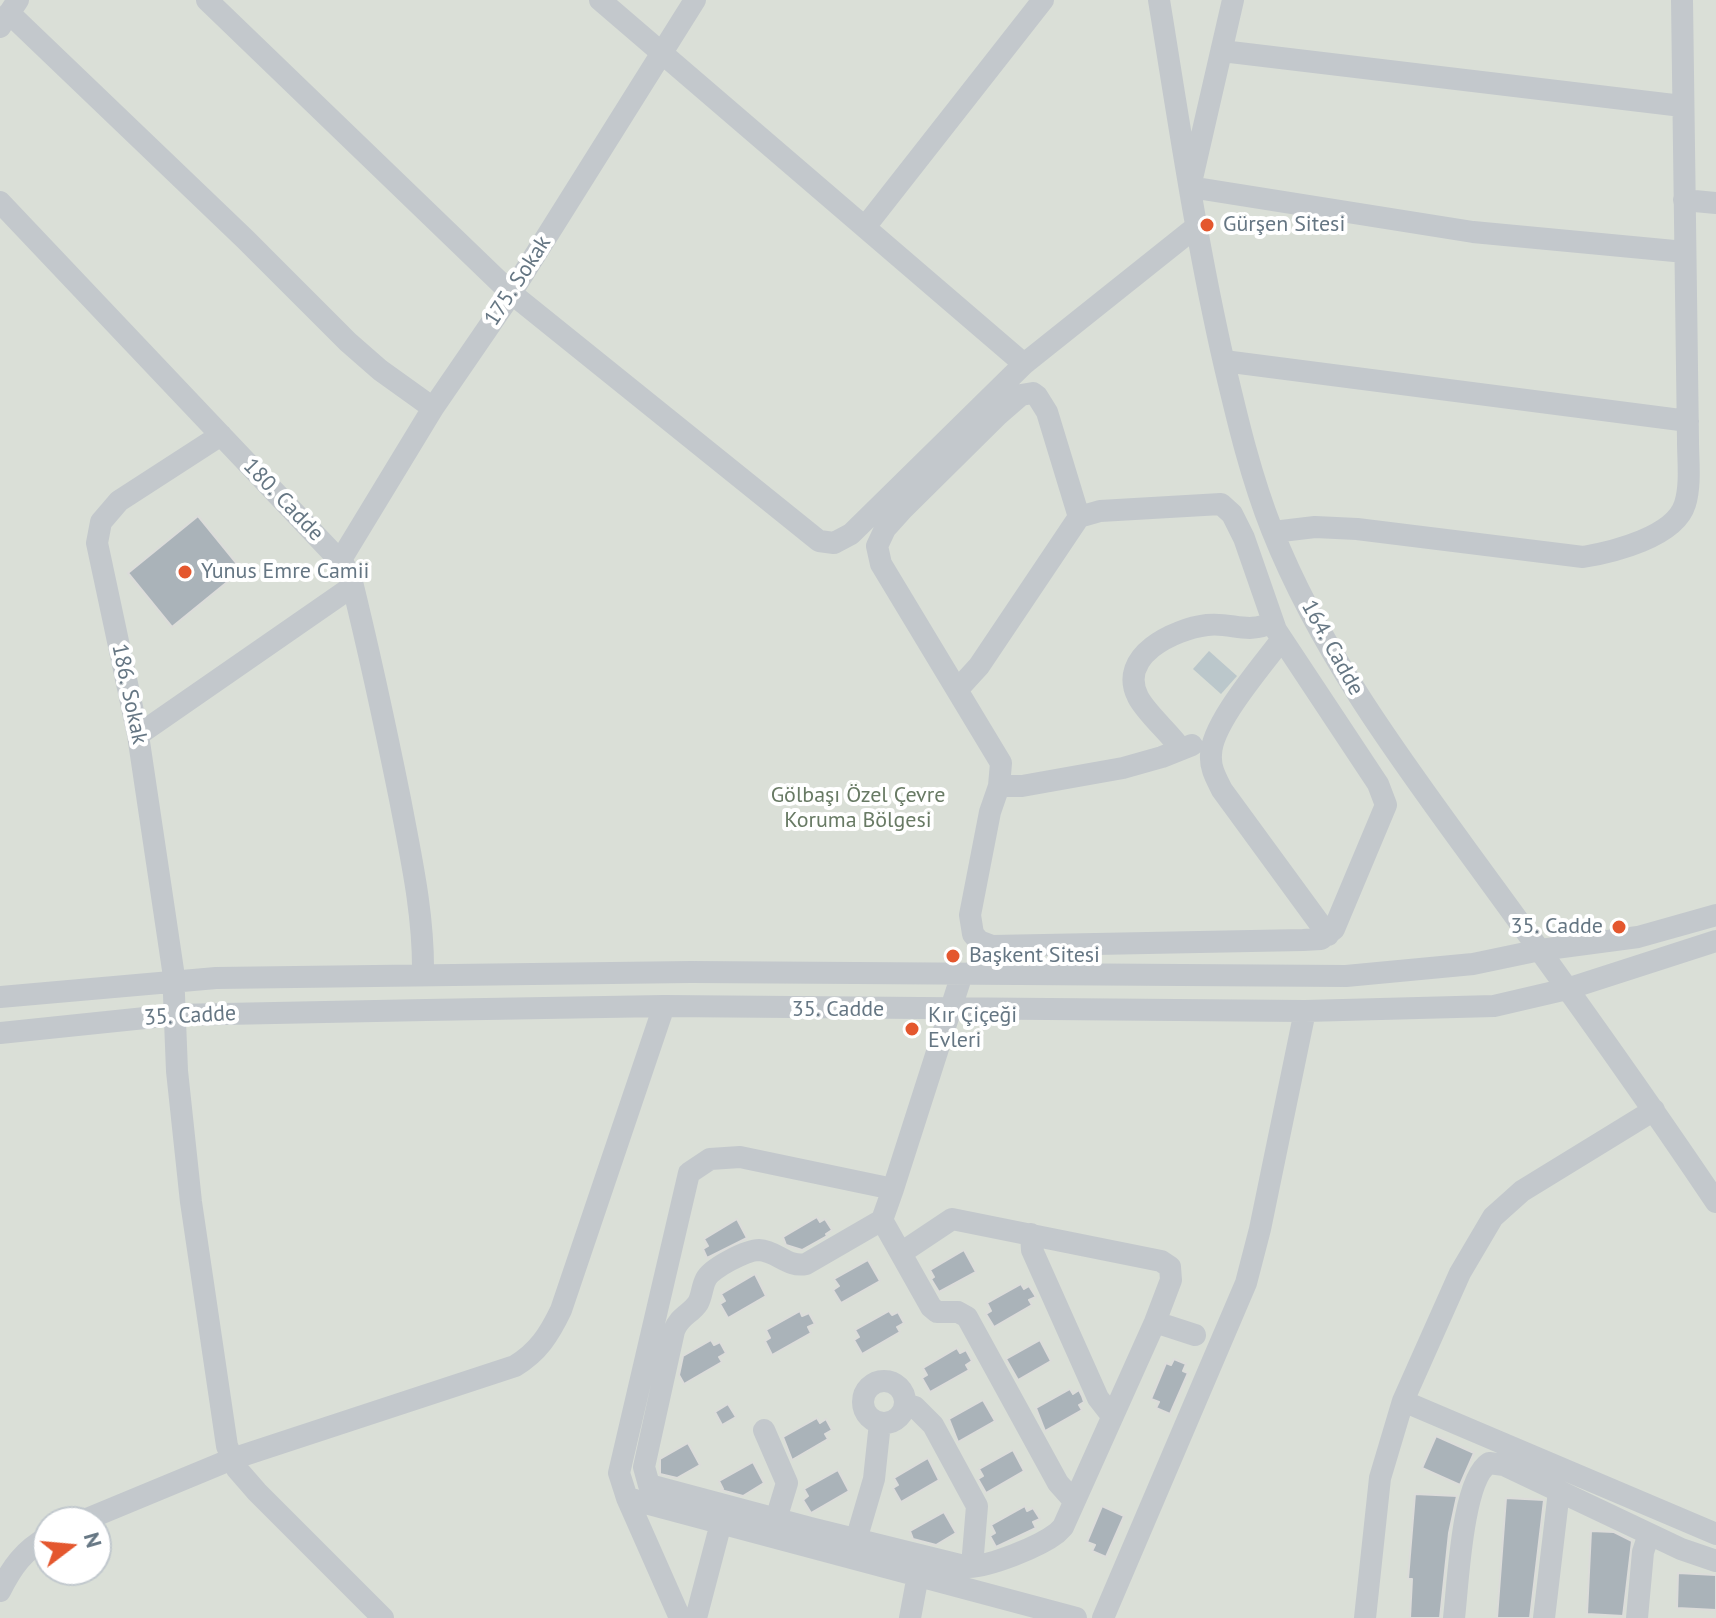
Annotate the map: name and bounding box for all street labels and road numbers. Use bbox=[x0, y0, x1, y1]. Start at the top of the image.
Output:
street label: 175. Sokak bbox=[479, 231, 557, 331]
street label: 180. Cadde bbox=[237, 453, 329, 547]
street label: 164. Cadde bbox=[1295, 596, 1369, 700]
street label: 186. Sokak bbox=[105, 641, 153, 747]
street label: 35. Cadde bbox=[792, 997, 884, 1023]
street label: 35. Cadde bbox=[143, 1000, 237, 1032]

